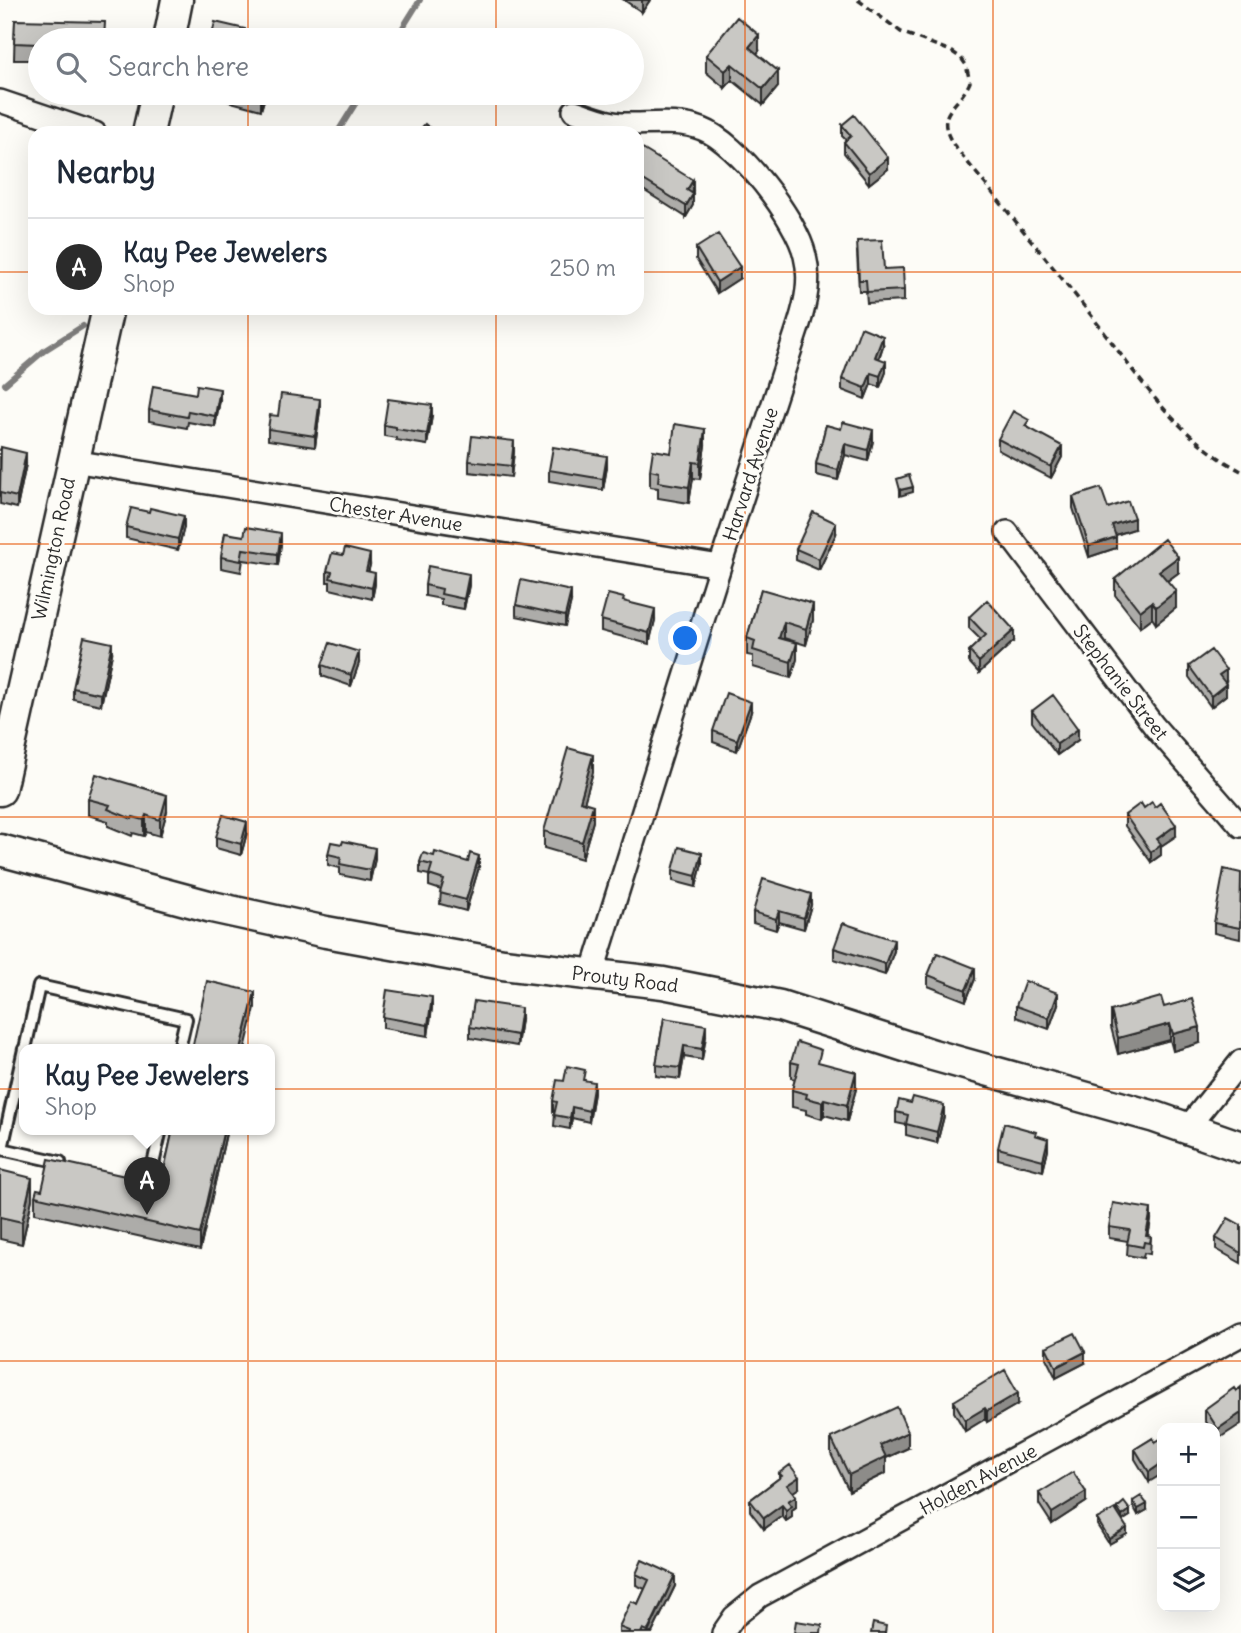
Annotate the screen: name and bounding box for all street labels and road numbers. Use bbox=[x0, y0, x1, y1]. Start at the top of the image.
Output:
street label: Harvard Avenue bbox=[717, 404, 783, 544]
street label: Wilmington Road bbox=[26, 475, 80, 623]
street label: Chester Avenue bbox=[328, 492, 464, 536]
street label: Stephanie Street bbox=[1068, 619, 1174, 745]
street label: Prouty Road bbox=[570, 961, 680, 997]
street label: Holden Avenue bbox=[915, 1438, 1041, 1520]

